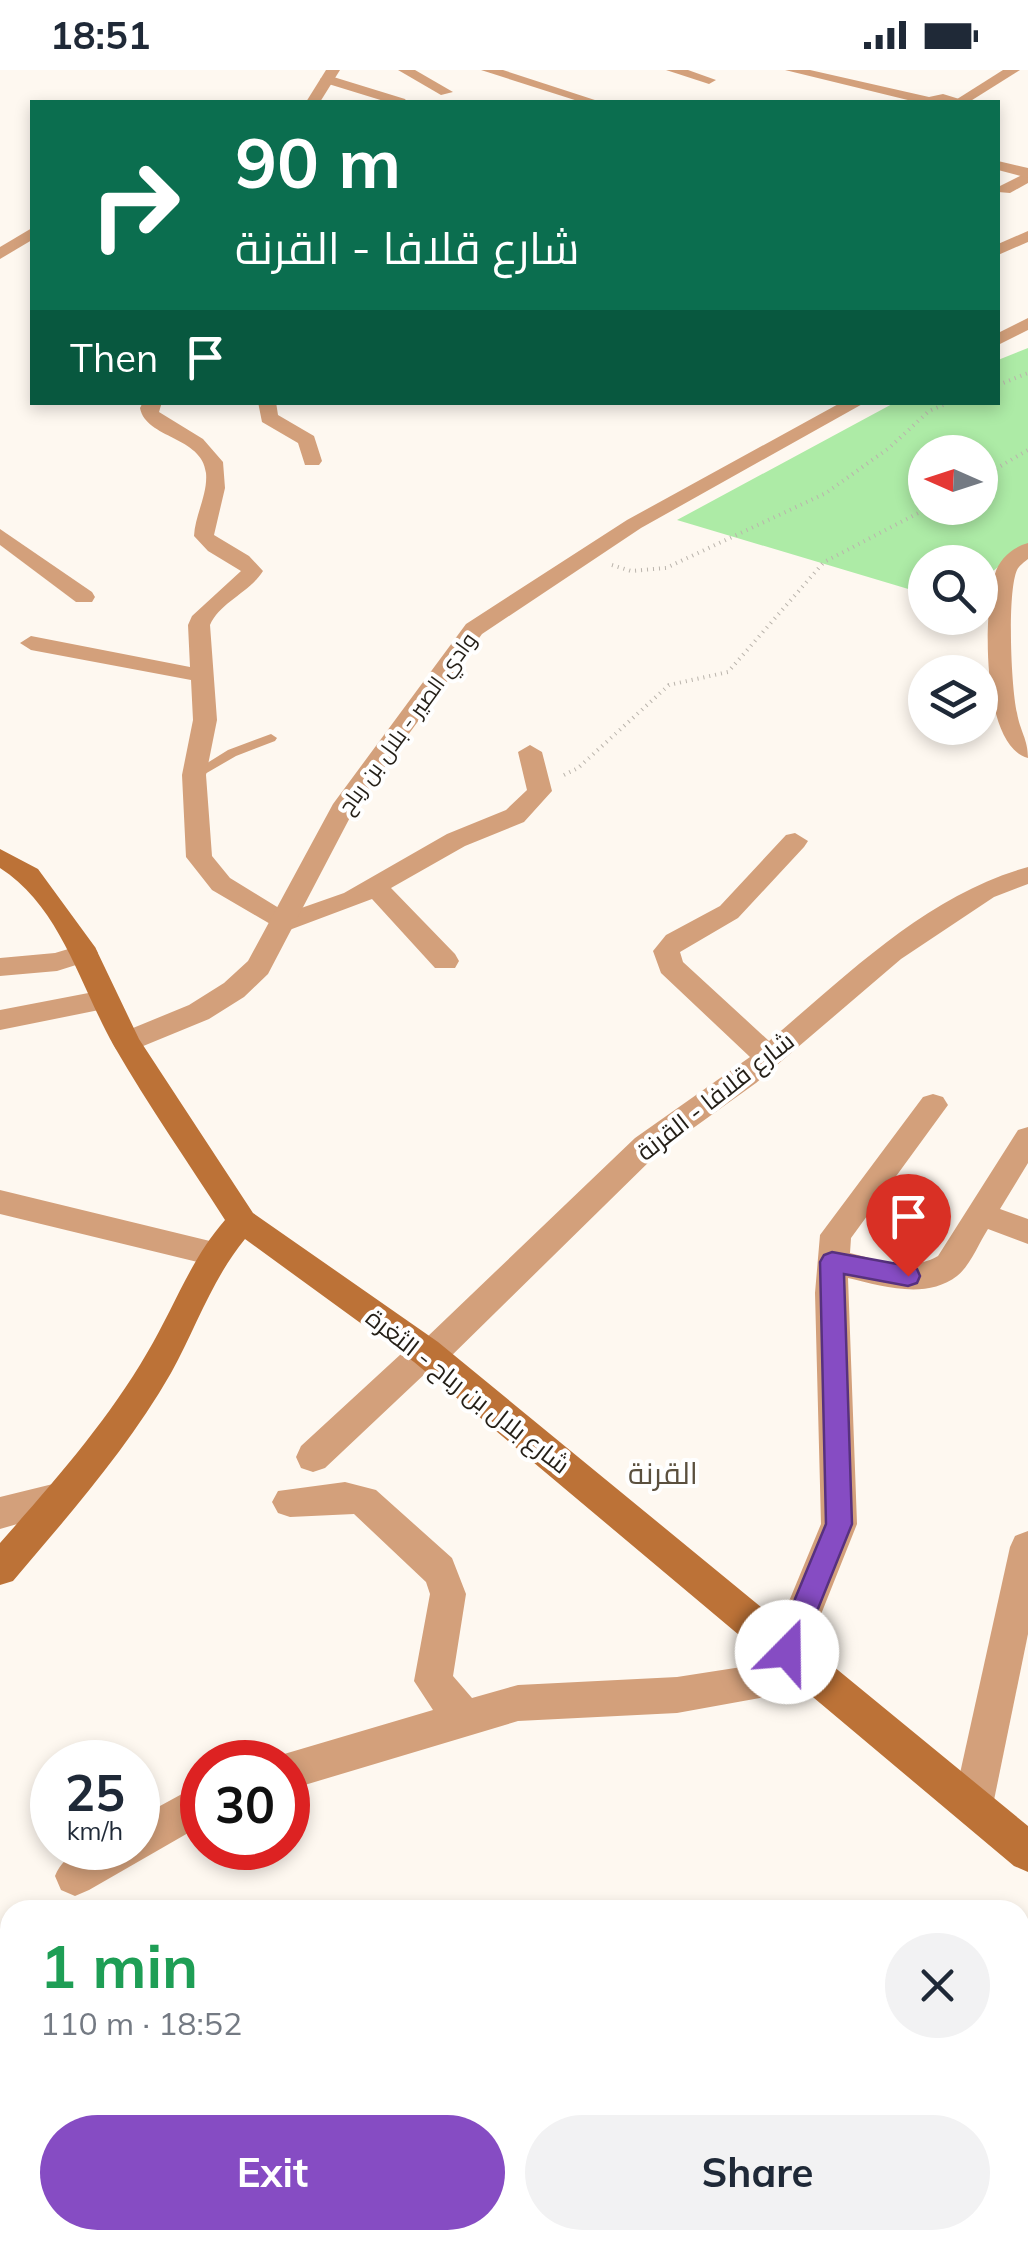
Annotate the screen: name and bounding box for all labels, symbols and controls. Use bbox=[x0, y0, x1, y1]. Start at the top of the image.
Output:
text: 18:51 bbox=[50, 11, 151, 59]
text: 90 m bbox=[235, 118, 401, 206]
icon: right bbox=[70, 140, 200, 270]
text: شارع قلافا - القرنة bbox=[235, 219, 580, 275]
icon: arrive bbox=[178, 330, 233, 385]
text: Then bbox=[70, 334, 158, 382]
north arrow bbox=[908, 435, 998, 525]
map controls bbox=[908, 435, 998, 745]
button: search bbox=[908, 545, 998, 635]
street label: وادي الصير - بلال بن رباح bbox=[332, 627, 485, 821]
button: layers bbox=[908, 655, 998, 745]
street label: شارع قلافا - القرنة bbox=[630, 1024, 801, 1168]
pin bbox=[866, 1174, 951, 1277]
icon: arrive bbox=[881, 1189, 936, 1244]
street label: شارع بلال بن رباح - الثغرة bbox=[359, 1301, 576, 1481]
district label: القرنة bbox=[628, 1454, 698, 1492]
position arrow bbox=[735, 1600, 839, 1704]
speed limit sign: 30 bbox=[180, 1740, 310, 1870]
text: 25 bbox=[65, 1761, 125, 1824]
text: km/h bbox=[67, 1815, 123, 1846]
text: 1 min bbox=[40, 1928, 198, 2003]
button: close bbox=[885, 1933, 990, 2038]
text: 110 m · 18:52 bbox=[40, 2003, 242, 2043]
button: Exit bbox=[40, 2115, 505, 2230]
button: Share bbox=[525, 2115, 990, 2230]

